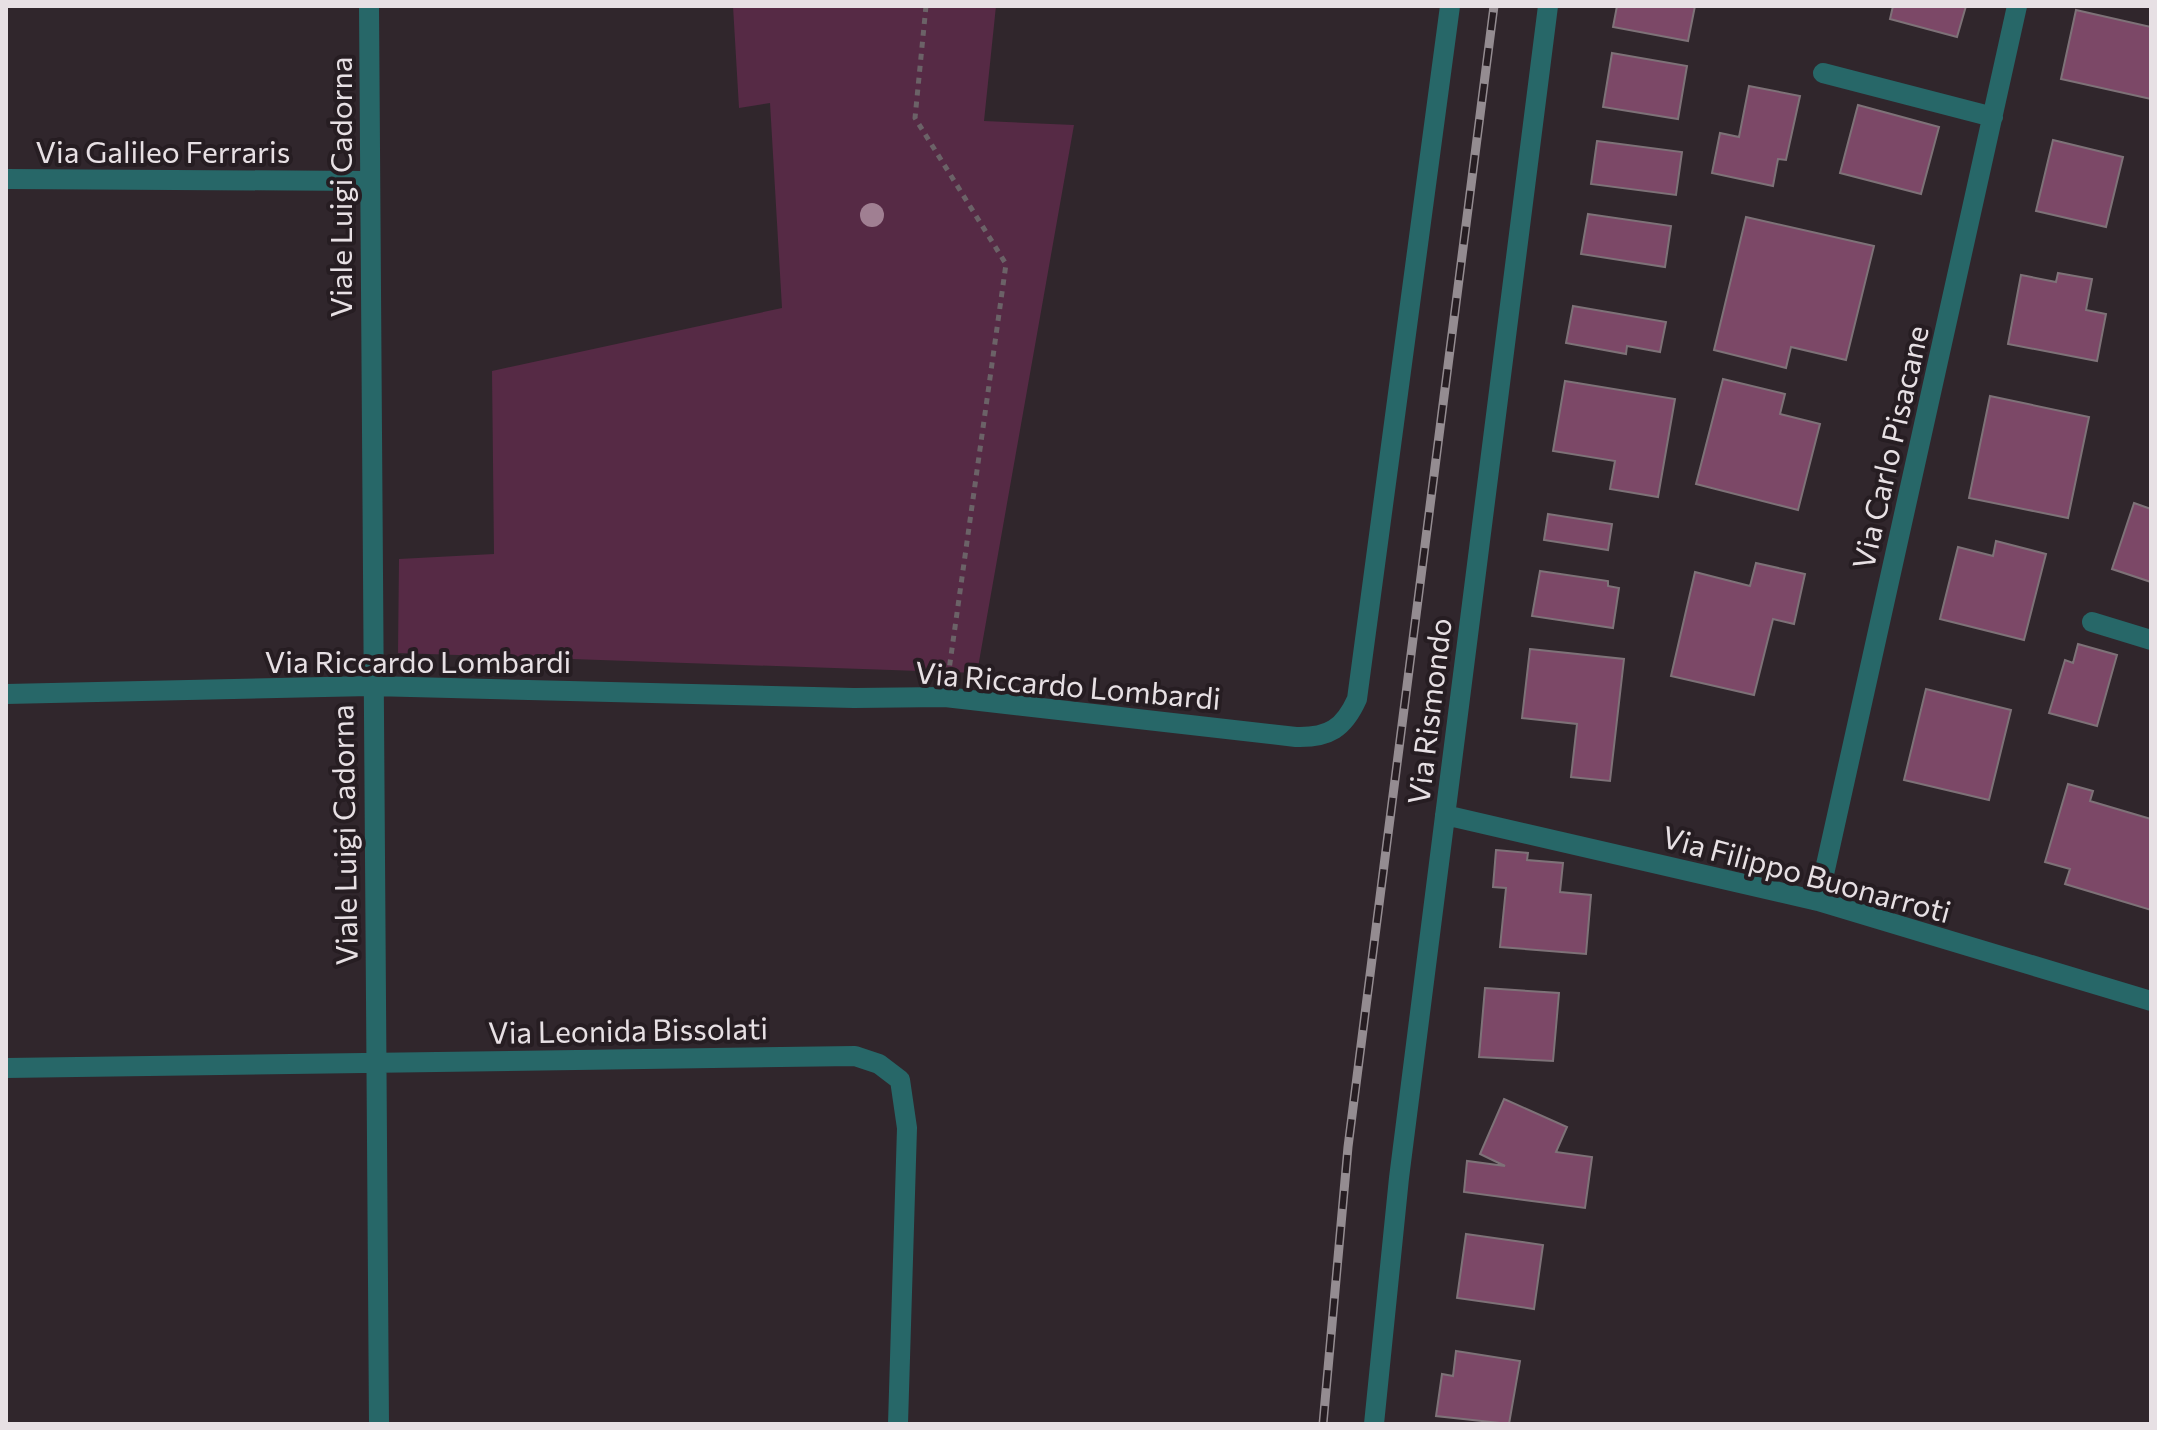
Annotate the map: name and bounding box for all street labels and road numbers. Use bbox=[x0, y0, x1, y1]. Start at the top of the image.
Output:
street label: Viale Luigi Cadorna bbox=[321, 57, 358, 317]
street label: Via Galileo Ferraris bbox=[36, 132, 290, 169]
street label: Via Carlo Pisacane bbox=[1843, 322, 1935, 572]
street label: Via Rismondo bbox=[1398, 616, 1458, 806]
street label: Via Riccardo Lombardi bbox=[265, 642, 571, 679]
street label: Via Riccardo Lombardi bbox=[914, 652, 1222, 716]
street label: Viale Luigi Cadorna bbox=[322, 704, 364, 966]
street label: Via Filippo Buonarroti bbox=[1659, 817, 1955, 929]
street label: Via Leonida Bissolati bbox=[488, 1008, 768, 1050]

